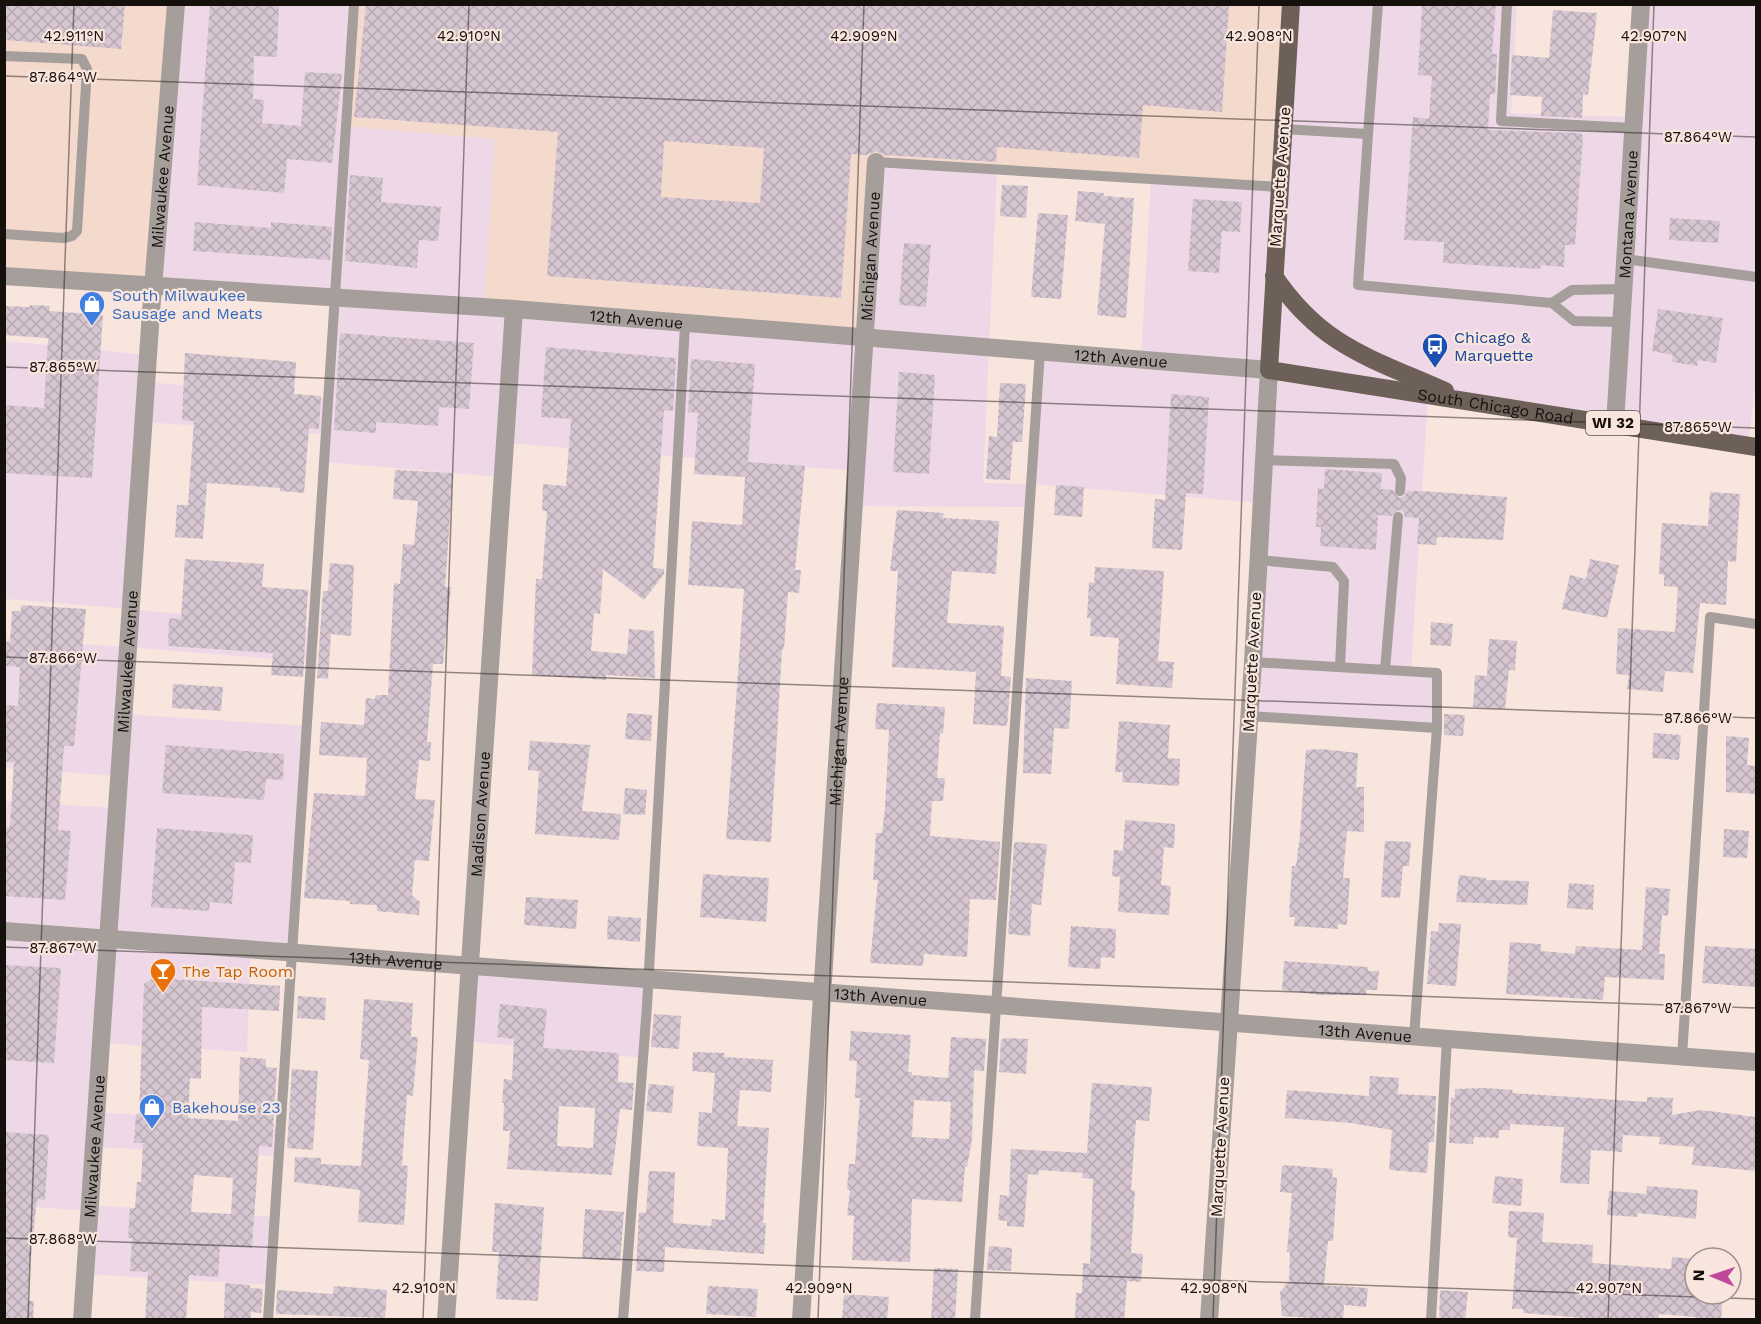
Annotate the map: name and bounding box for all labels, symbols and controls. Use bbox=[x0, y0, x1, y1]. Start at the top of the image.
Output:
text: 42.911°N bbox=[44, 27, 104, 45]
text: 42.910°N bbox=[437, 27, 501, 45]
text: 42.909°N bbox=[830, 27, 898, 45]
text: 42.908°N bbox=[1225, 27, 1293, 45]
text: 42.907°N bbox=[1621, 27, 1687, 45]
text: 87.864°W bbox=[29, 68, 97, 86]
street label: Milwaukee Avenue bbox=[147, 105, 177, 249]
street label: Marquette Avenue bbox=[1266, 106, 1294, 248]
text: 87.864°W bbox=[1664, 128, 1732, 146]
street label: Montana Avenue bbox=[1615, 150, 1641, 279]
street label: Michigan Avenue bbox=[856, 191, 884, 322]
place label: South Milwaukee Sausage and Meats bbox=[112, 286, 263, 323]
shop icon: South Milwaukee Sausage and Meats bbox=[77, 289, 107, 327]
street label: 12th Avenue bbox=[589, 306, 684, 332]
place label: Chicago & Marquette bbox=[1454, 328, 1533, 365]
bus stop icon: Chicago & Marquette bbox=[1420, 331, 1450, 369]
street label: 12th Avenue bbox=[1074, 345, 1168, 371]
text: 87.865°W bbox=[29, 358, 97, 376]
street label: South Chicago Road bbox=[1416, 384, 1575, 428]
road number: WI 32 bbox=[1586, 411, 1640, 435]
text: 87.865°W bbox=[1664, 418, 1732, 436]
street label: Milwaukee Avenue bbox=[113, 589, 141, 734]
street label: Marquette Avenue bbox=[1239, 591, 1265, 733]
text: 87.866°W bbox=[29, 649, 97, 667]
street label: Michigan Avenue bbox=[825, 676, 852, 807]
text: 87.866°W bbox=[1664, 709, 1732, 727]
street label: Madison Avenue bbox=[466, 750, 494, 878]
text: 87.867°W bbox=[29, 939, 97, 957]
street label: 13th Avenue bbox=[348, 947, 443, 973]
bar icon: The Tap Room bbox=[148, 956, 178, 994]
place label: The Tap Room bbox=[182, 962, 293, 981]
street label: 13th Avenue bbox=[833, 984, 928, 1010]
text: 87.867°W bbox=[1664, 999, 1732, 1017]
street label: 13th Avenue bbox=[1318, 1020, 1413, 1046]
street label: Milwaukee Avenue bbox=[80, 1074, 108, 1219]
street label: Marquette Avenue bbox=[1207, 1076, 1233, 1218]
shop icon: Bakehouse 23 bbox=[137, 1092, 167, 1130]
place label: Bakehouse 23 bbox=[172, 1098, 281, 1117]
text: 87.868°W bbox=[29, 1230, 97, 1248]
north arrow bbox=[1683, 1246, 1743, 1306]
text: N bbox=[1689, 1269, 1708, 1282]
text: 42.910°N bbox=[392, 1279, 456, 1297]
text: 42.909°N bbox=[785, 1279, 853, 1297]
text: 42.908°N bbox=[1180, 1279, 1248, 1297]
text: 42.907°N bbox=[1576, 1279, 1642, 1297]

